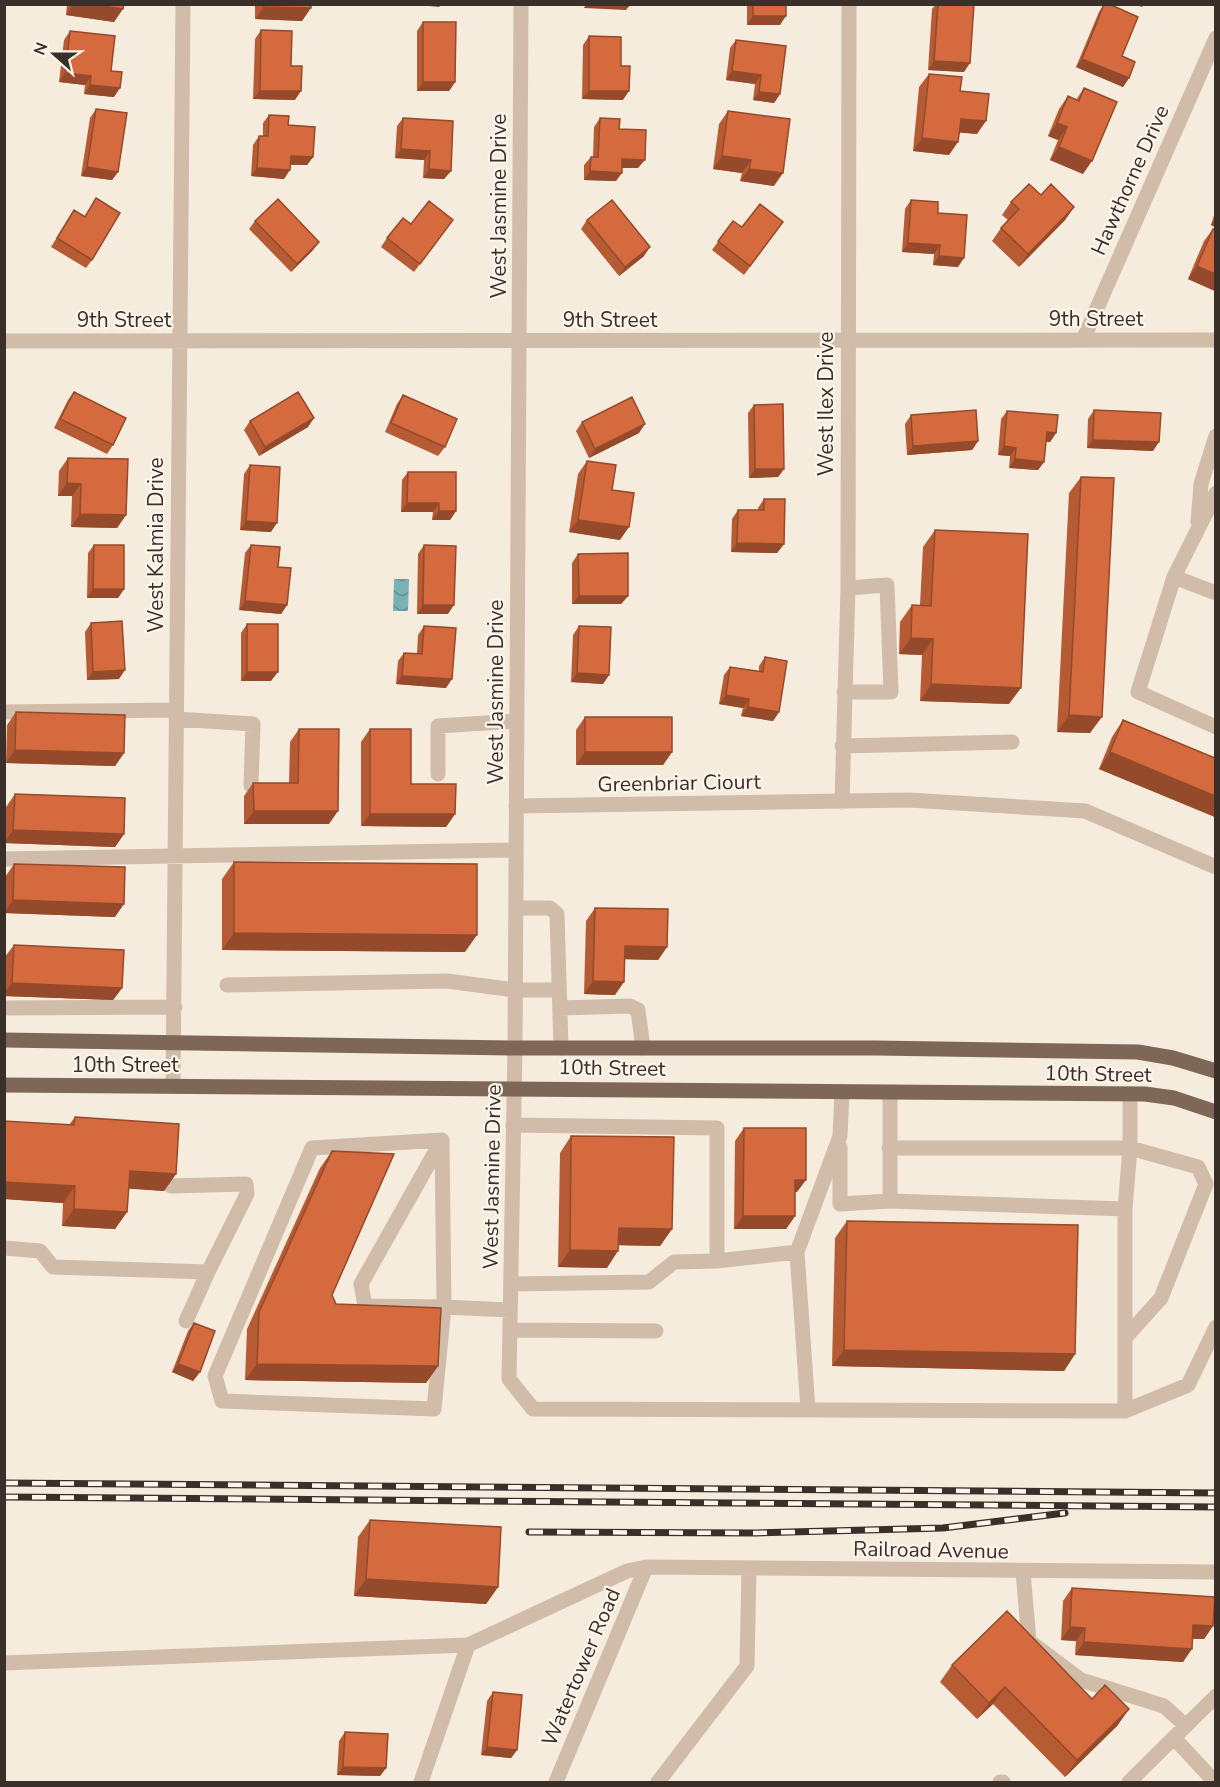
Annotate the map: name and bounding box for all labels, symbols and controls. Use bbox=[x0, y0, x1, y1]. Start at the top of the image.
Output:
north arrow bbox=[24, 24, 84, 84]
text: N bbox=[29, 39, 53, 59]
street label: Hawthorne Drive bbox=[1084, 100, 1176, 260]
street label: West Jasmine Drive bbox=[485, 114, 513, 299]
street label: 9th Street bbox=[1049, 305, 1144, 333]
street label: 9th Street bbox=[77, 306, 172, 334]
street label: 9th Street bbox=[563, 306, 658, 334]
street label: West Ilex Drive bbox=[812, 332, 840, 476]
street label: West Kalmia Drive bbox=[142, 457, 170, 633]
street label: West Jasmine Drive bbox=[482, 600, 510, 785]
street label: Greenbriar Ciourt bbox=[597, 768, 762, 798]
street label: 10th Street bbox=[71, 1051, 179, 1079]
street label: 10th Street bbox=[558, 1053, 666, 1083]
street label: 10th Street bbox=[1044, 1059, 1152, 1089]
street label: West Jasmine Drive bbox=[476, 1084, 508, 1270]
street label: Railroad Avenue bbox=[853, 1535, 1009, 1565]
street label: Watertower Road bbox=[535, 1584, 627, 1750]

